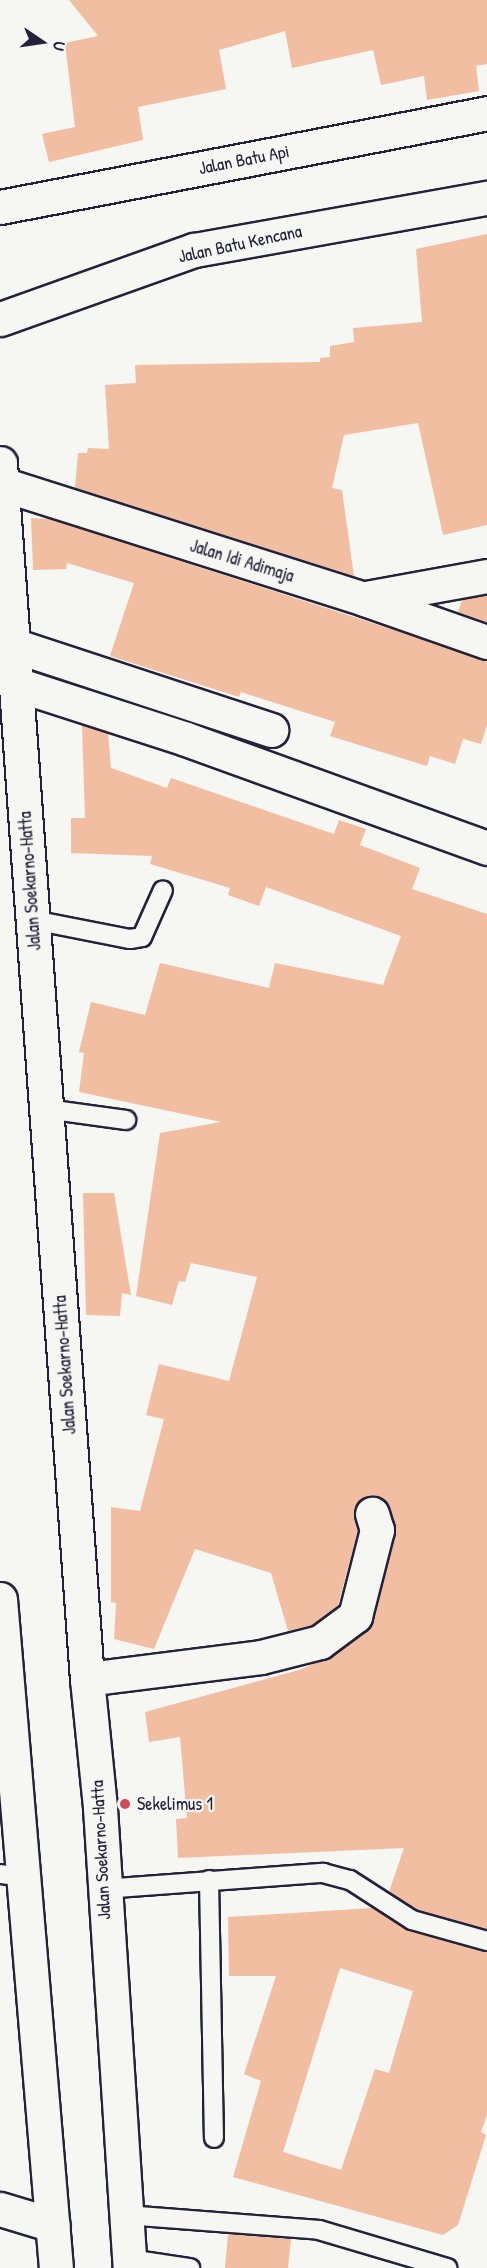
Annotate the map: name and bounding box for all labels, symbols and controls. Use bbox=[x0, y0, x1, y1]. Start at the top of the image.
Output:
north arrow bbox=[12, 12, 72, 72]
text: U bbox=[48, 39, 71, 53]
street label: Jalan Batu Api bbox=[197, 141, 291, 179]
street label: Jalan Batu Kencana bbox=[176, 220, 304, 268]
street label: Jalan Idi Adimaja bbox=[187, 535, 297, 587]
street label: Jalan Soekarno-Hatta bbox=[14, 811, 46, 951]
street label: Jalan Soekarno-Hatta bbox=[49, 1295, 81, 1435]
street label: Jalan Soekarno-Hatta bbox=[87, 1780, 115, 1920]
place label: Sekelimus 1 bbox=[137, 1793, 213, 1815]
marker: Sekelimus 1 bbox=[118, 1797, 132, 1811]

